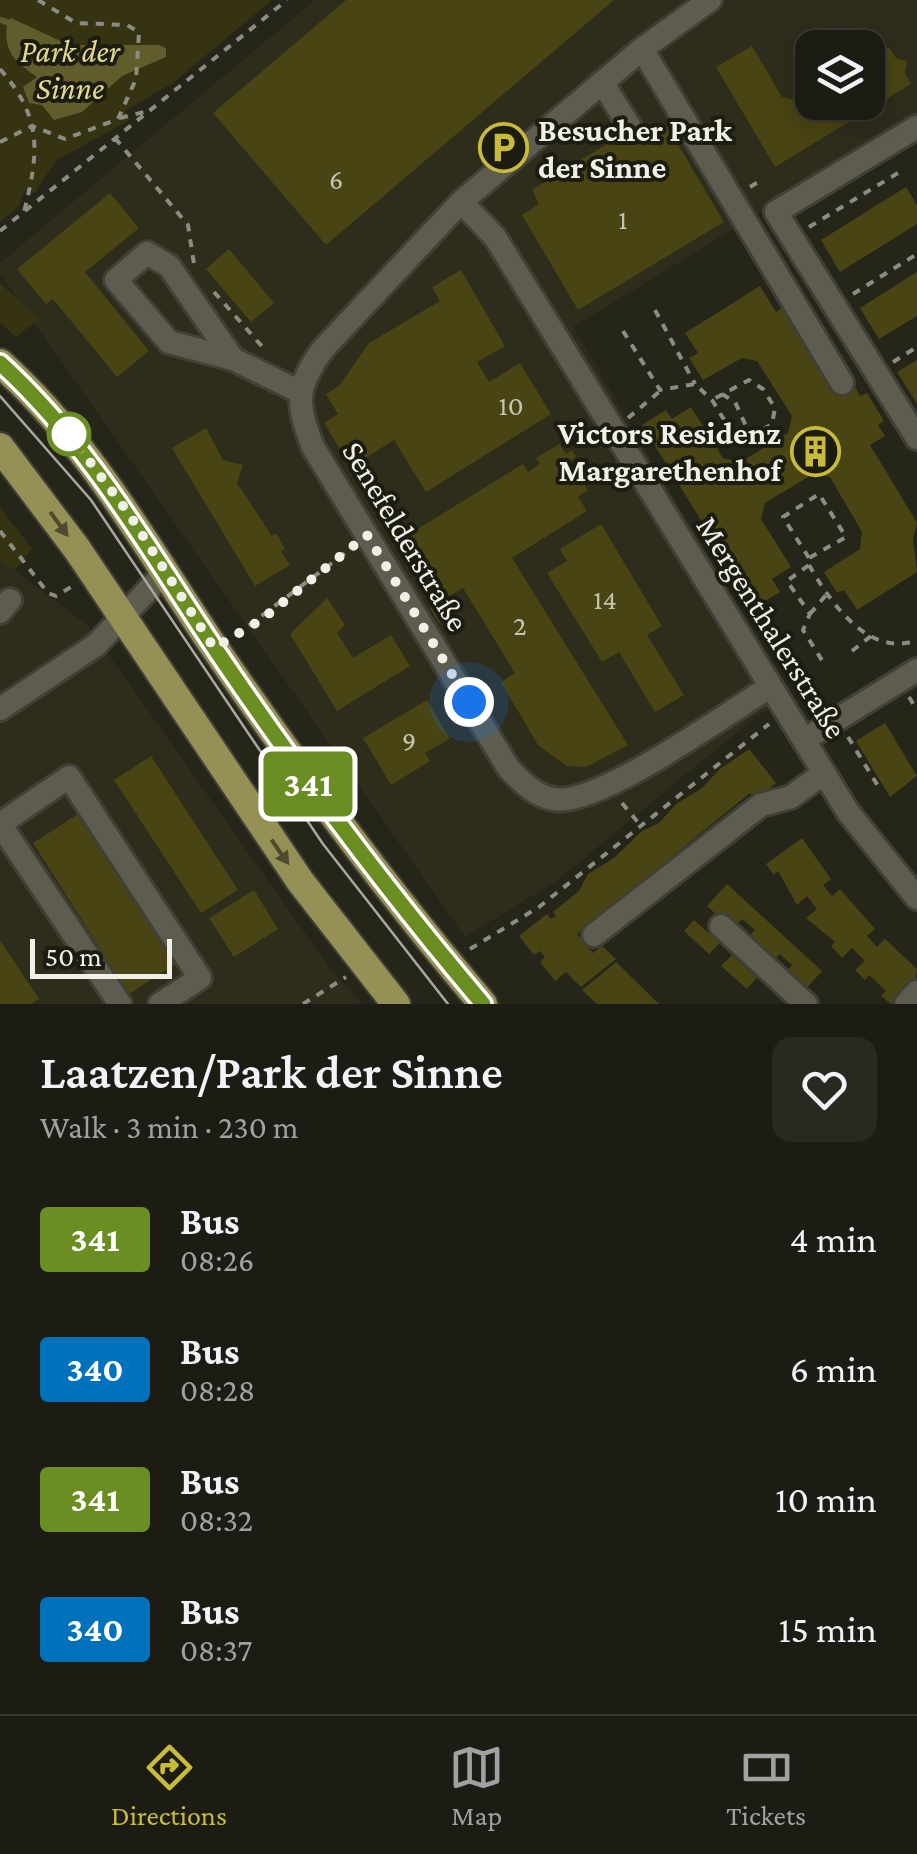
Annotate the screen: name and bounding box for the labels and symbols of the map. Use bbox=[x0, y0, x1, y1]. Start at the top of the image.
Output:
park label: Park der Sinne bbox=[20, 33, 121, 106]
place label: Besucher Park der Sinne bbox=[538, 112, 733, 185]
parking icon: Besucher Park der Sinne bbox=[477, 122, 529, 174]
house number: 6 bbox=[329, 164, 343, 195]
house number: 1 bbox=[618, 204, 628, 235]
house number: 10 bbox=[498, 390, 524, 421]
unlabelled marker bbox=[48, 413, 90, 455]
place label: Victors Residenz Margarethenhof bbox=[557, 415, 784, 488]
building icon: Victors Residenz Margarethenhof bbox=[790, 425, 842, 477]
street label: Senefelderstraße bbox=[335, 435, 477, 637]
street label: Mergenthalerstraße bbox=[689, 509, 855, 745]
one-way arrow bbox=[49, 511, 68, 538]
house number: 14 bbox=[593, 584, 617, 615]
house number: 2 bbox=[513, 610, 527, 641]
your location bbox=[444, 677, 494, 727]
house number: 9 bbox=[402, 725, 416, 756]
line badge: 341 bbox=[250, 752, 366, 816]
one-way arrow bbox=[270, 838, 289, 865]
scale bar bbox=[30, 934, 172, 978]

